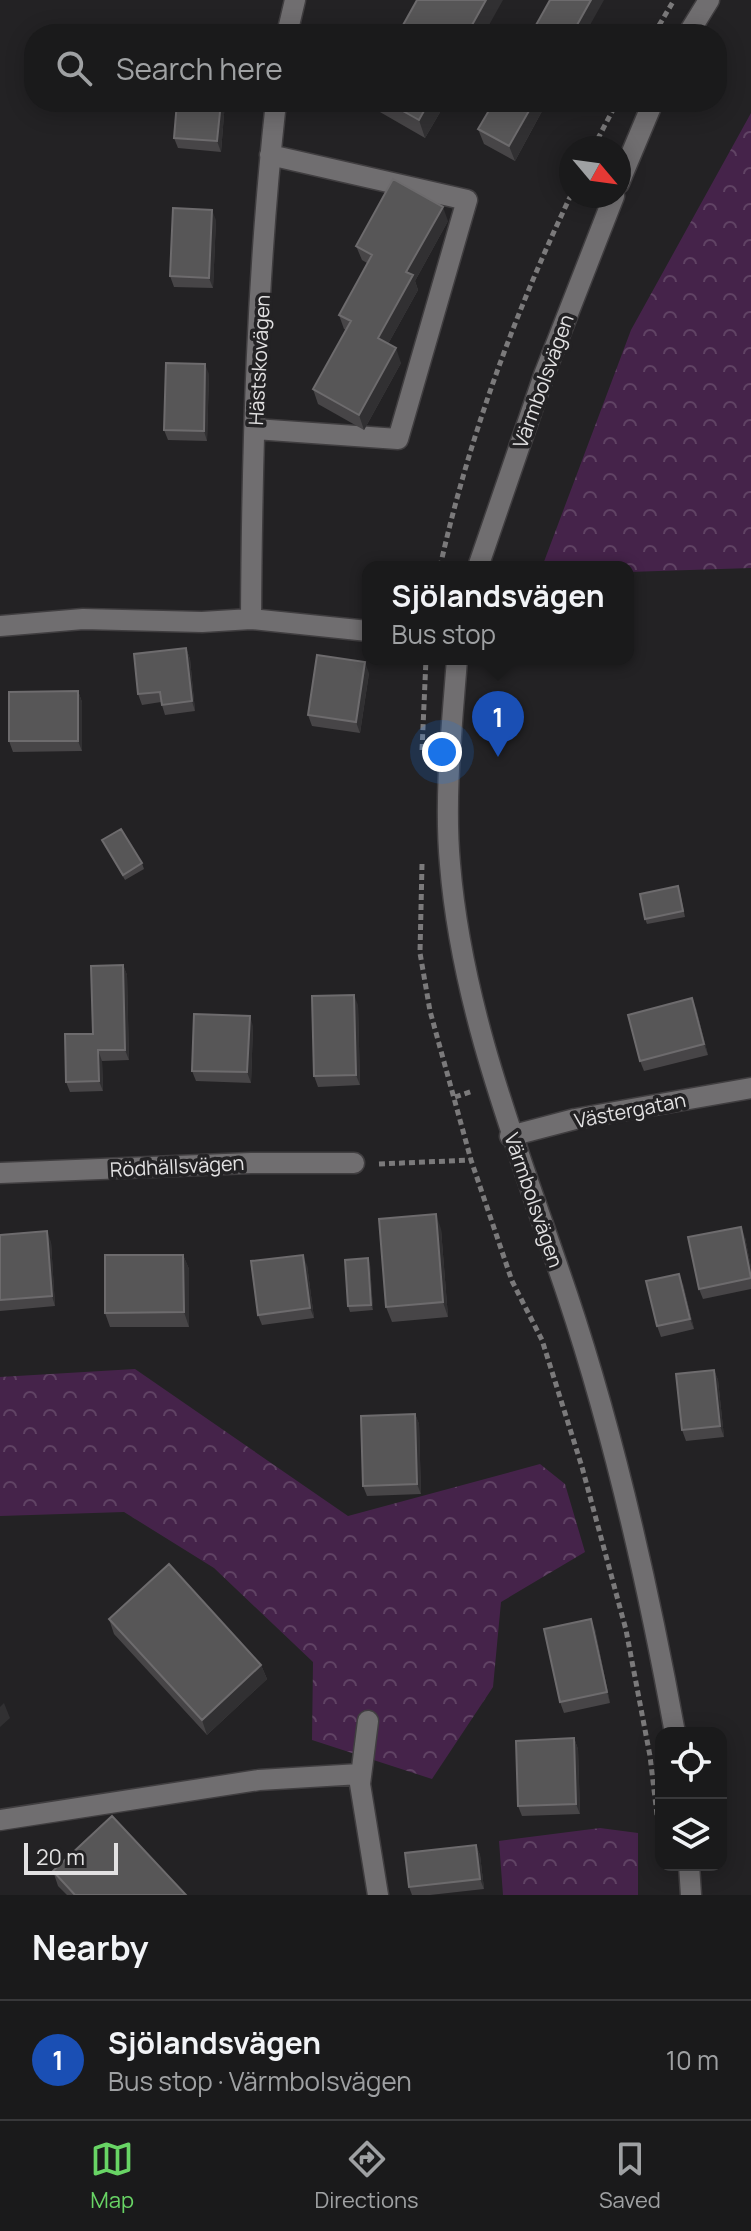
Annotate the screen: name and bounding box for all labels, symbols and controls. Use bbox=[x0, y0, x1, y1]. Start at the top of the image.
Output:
search box bbox=[24, 24, 727, 112]
icon: search bbox=[52, 46, 96, 90]
text: Search here bbox=[116, 48, 283, 89]
north arrow bbox=[559, 136, 631, 208]
street label: Hästskovägen bbox=[242, 294, 276, 426]
street label: Värmbolsvägen bbox=[506, 310, 580, 452]
popup bbox=[362, 561, 634, 665]
text: Sjölandsvägen bbox=[391, 575, 605, 616]
text: Bus stop bbox=[391, 616, 496, 652]
pin: 1 bbox=[472, 691, 524, 757]
your location bbox=[422, 732, 462, 772]
street label: Västergatan bbox=[572, 1086, 688, 1134]
street label: Värmbolsvägen bbox=[498, 1129, 570, 1271]
street label: Rödhällsvägen bbox=[109, 1149, 245, 1183]
map controls bbox=[655, 1727, 727, 1871]
button: locate bbox=[655, 1727, 727, 1799]
button: layers bbox=[655, 1799, 727, 1871]
scale bar bbox=[24, 1839, 118, 1875]
text: 20 m bbox=[36, 1842, 85, 1872]
text: Nearby bbox=[32, 1924, 148, 1970]
text: Sjölandsvägen bbox=[108, 2022, 321, 2063]
text: 1 bbox=[52, 2042, 64, 2078]
text: 10 m bbox=[666, 2042, 719, 2078]
text: Bus stop · Värmbolsvägen bbox=[108, 2063, 412, 2099]
tab: Map bbox=[90, 2137, 134, 2215]
tab: Directions bbox=[314, 2137, 419, 2215]
tab: Saved bbox=[599, 2137, 661, 2215]

